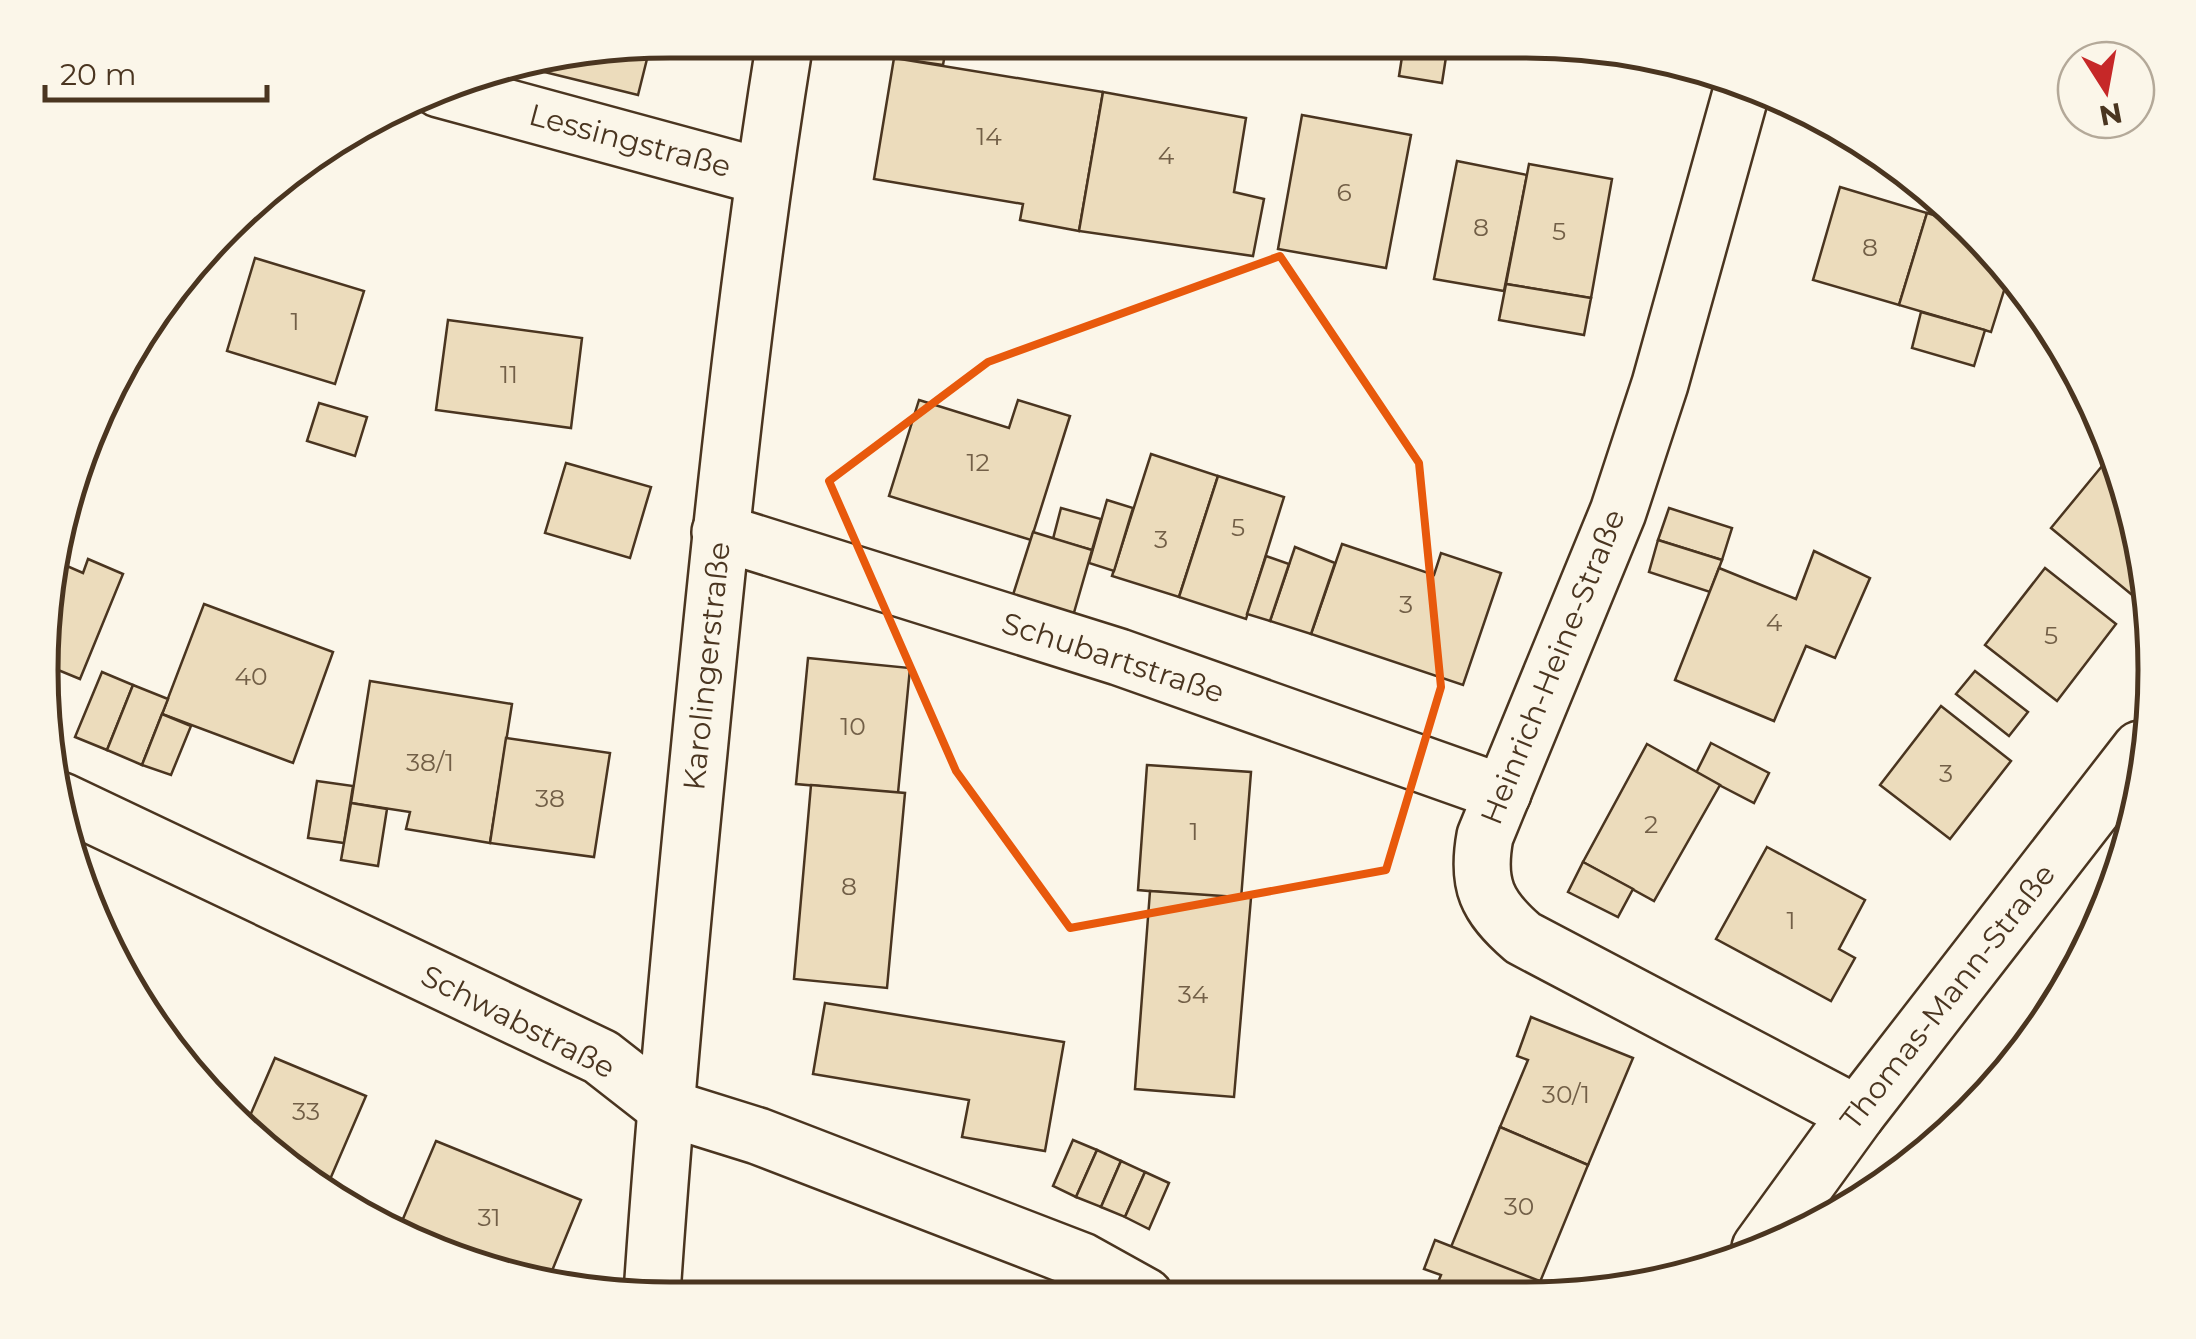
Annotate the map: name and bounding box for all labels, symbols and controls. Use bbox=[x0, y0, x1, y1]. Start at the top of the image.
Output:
scale bar bbox=[45, 40, 268, 102]
north arrow bbox=[2056, 40, 2156, 140]
text: 20 m bbox=[60, 56, 137, 93]
street label: Lessingstraße bbox=[525, 96, 735, 185]
text: N bbox=[2096, 96, 2125, 133]
house number: 14 bbox=[976, 121, 1002, 151]
house number: 4 bbox=[1158, 140, 1175, 170]
house number: 6 bbox=[1336, 177, 1352, 207]
house number: 8 bbox=[1473, 212, 1489, 242]
house number: 5 bbox=[1552, 216, 1566, 246]
house number: 8 bbox=[1862, 232, 1878, 262]
house number: 1 bbox=[290, 306, 300, 336]
house number: 11 bbox=[500, 359, 518, 389]
house number: 12 bbox=[966, 447, 990, 477]
street label: Heinrich-Heine-Straße bbox=[1472, 504, 1633, 830]
house number: 5 bbox=[1231, 512, 1245, 542]
house number: 3 bbox=[1154, 524, 1168, 554]
street label: Karolingerstraße bbox=[675, 540, 738, 792]
house number: 3 bbox=[1399, 589, 1413, 619]
street label: Schubartstraße bbox=[997, 604, 1229, 711]
house number: 4 bbox=[1766, 607, 1783, 637]
house number: 5 bbox=[2044, 620, 2058, 650]
house number: 40 bbox=[234, 661, 268, 691]
house number: 10 bbox=[840, 711, 866, 741]
house number: 38/1 bbox=[406, 747, 454, 777]
house number: 3 bbox=[1939, 758, 1953, 788]
house number: 38 bbox=[535, 783, 565, 813]
house number: 2 bbox=[1644, 809, 1658, 839]
house number: 1 bbox=[1189, 816, 1199, 846]
street label: Thomas-Mann-Straße bbox=[1832, 856, 2063, 1137]
house number: 8 bbox=[841, 871, 857, 901]
house number: 1 bbox=[1786, 905, 1796, 935]
street label: Schwabstraße bbox=[415, 957, 621, 1086]
house number: 34 bbox=[1178, 979, 1209, 1009]
house number: 30/1 bbox=[1542, 1079, 1590, 1109]
house number: 33 bbox=[292, 1096, 320, 1126]
house number: 30 bbox=[1504, 1191, 1534, 1221]
house number: 31 bbox=[477, 1202, 501, 1232]

